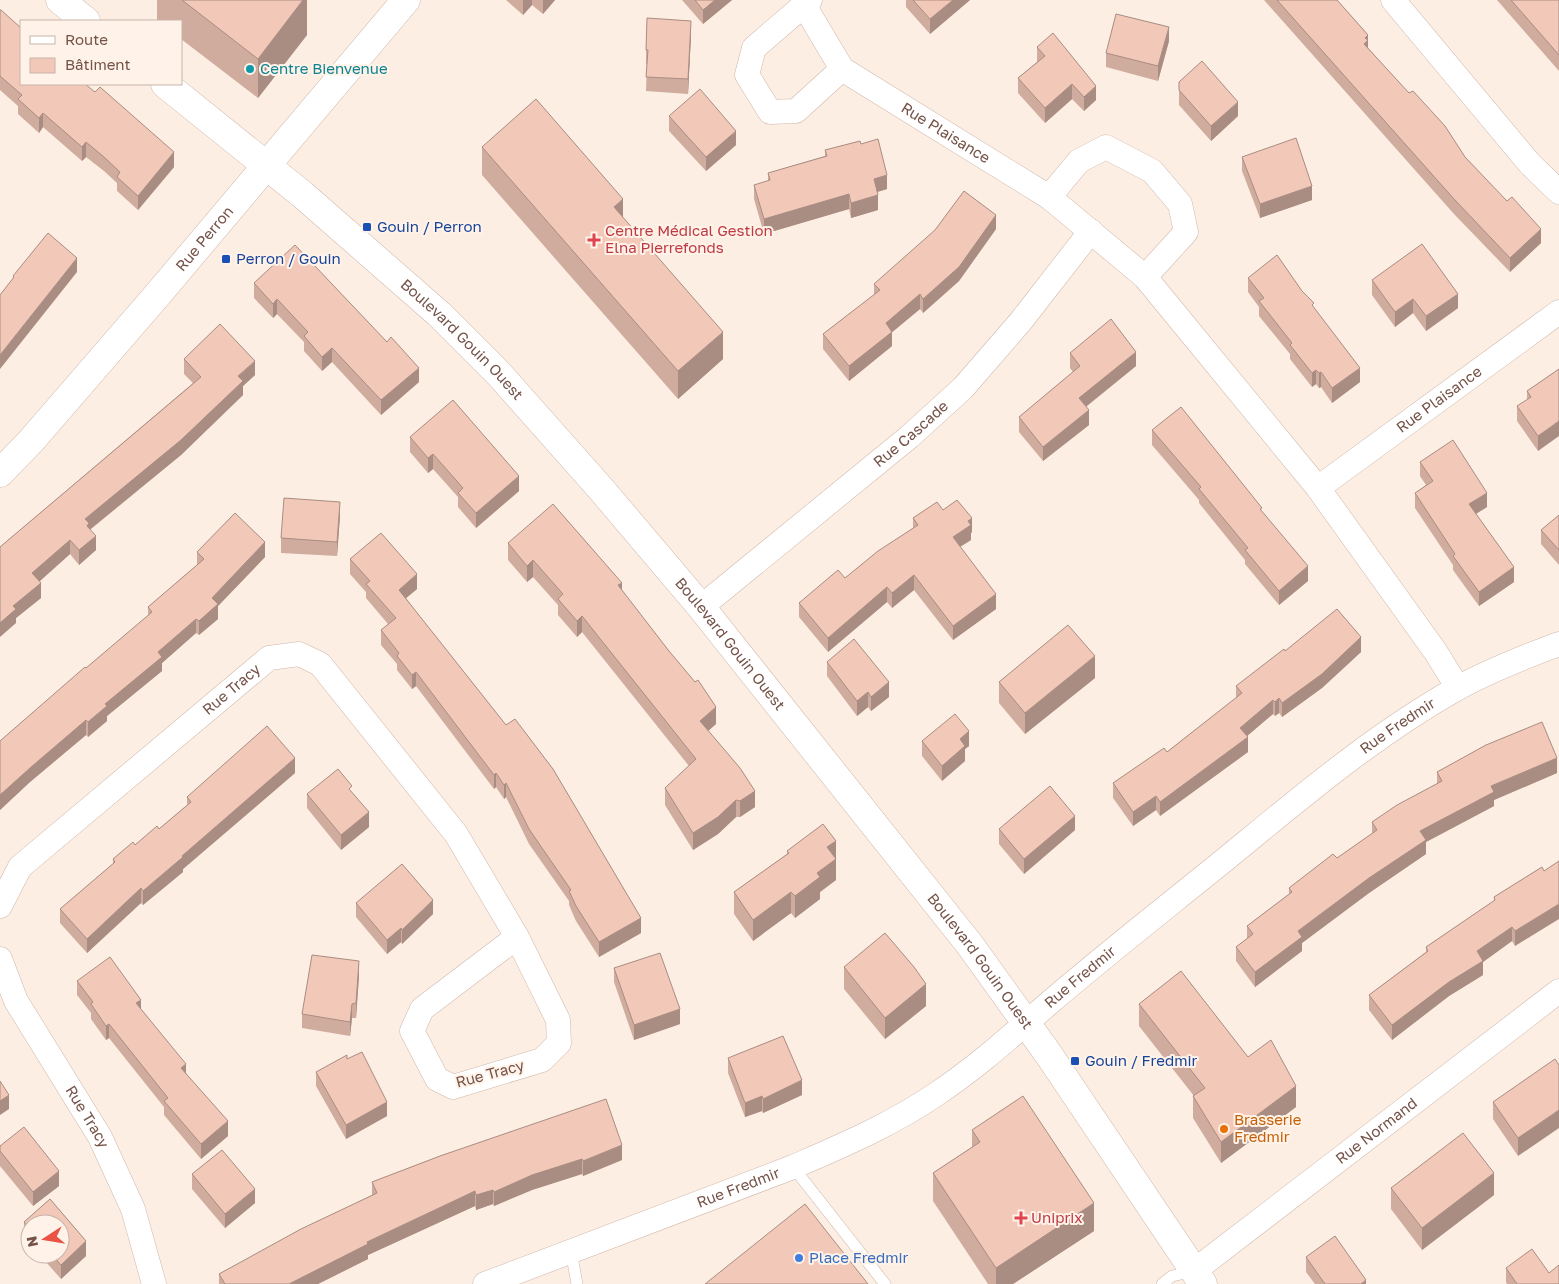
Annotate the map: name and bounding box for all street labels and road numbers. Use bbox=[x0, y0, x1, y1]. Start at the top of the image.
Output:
street label: Rue Plaisance bbox=[898, 98, 994, 167]
street label: Rue Perron bbox=[171, 202, 236, 274]
street label: Boulevard Gouin Ouest bbox=[397, 275, 528, 403]
street label: Rue Plaisance bbox=[1392, 361, 1485, 436]
street label: Rue Cascade bbox=[869, 396, 951, 470]
street label: Boulevard Gouin Ouest bbox=[672, 573, 789, 713]
street label: Rue Tracy bbox=[198, 659, 264, 718]
street label: Rue Fredmir bbox=[1356, 693, 1438, 757]
street label: Boulevard Gouin Ouest bbox=[924, 889, 1037, 1032]
street label: Rue Fredmir bbox=[1040, 941, 1119, 1011]
street label: Rue Tracy bbox=[454, 1055, 526, 1091]
street label: Rue Tracy bbox=[62, 1082, 114, 1151]
street label: Rue Normand bbox=[1332, 1093, 1420, 1167]
street label: Rue Fredmir bbox=[694, 1163, 782, 1211]

